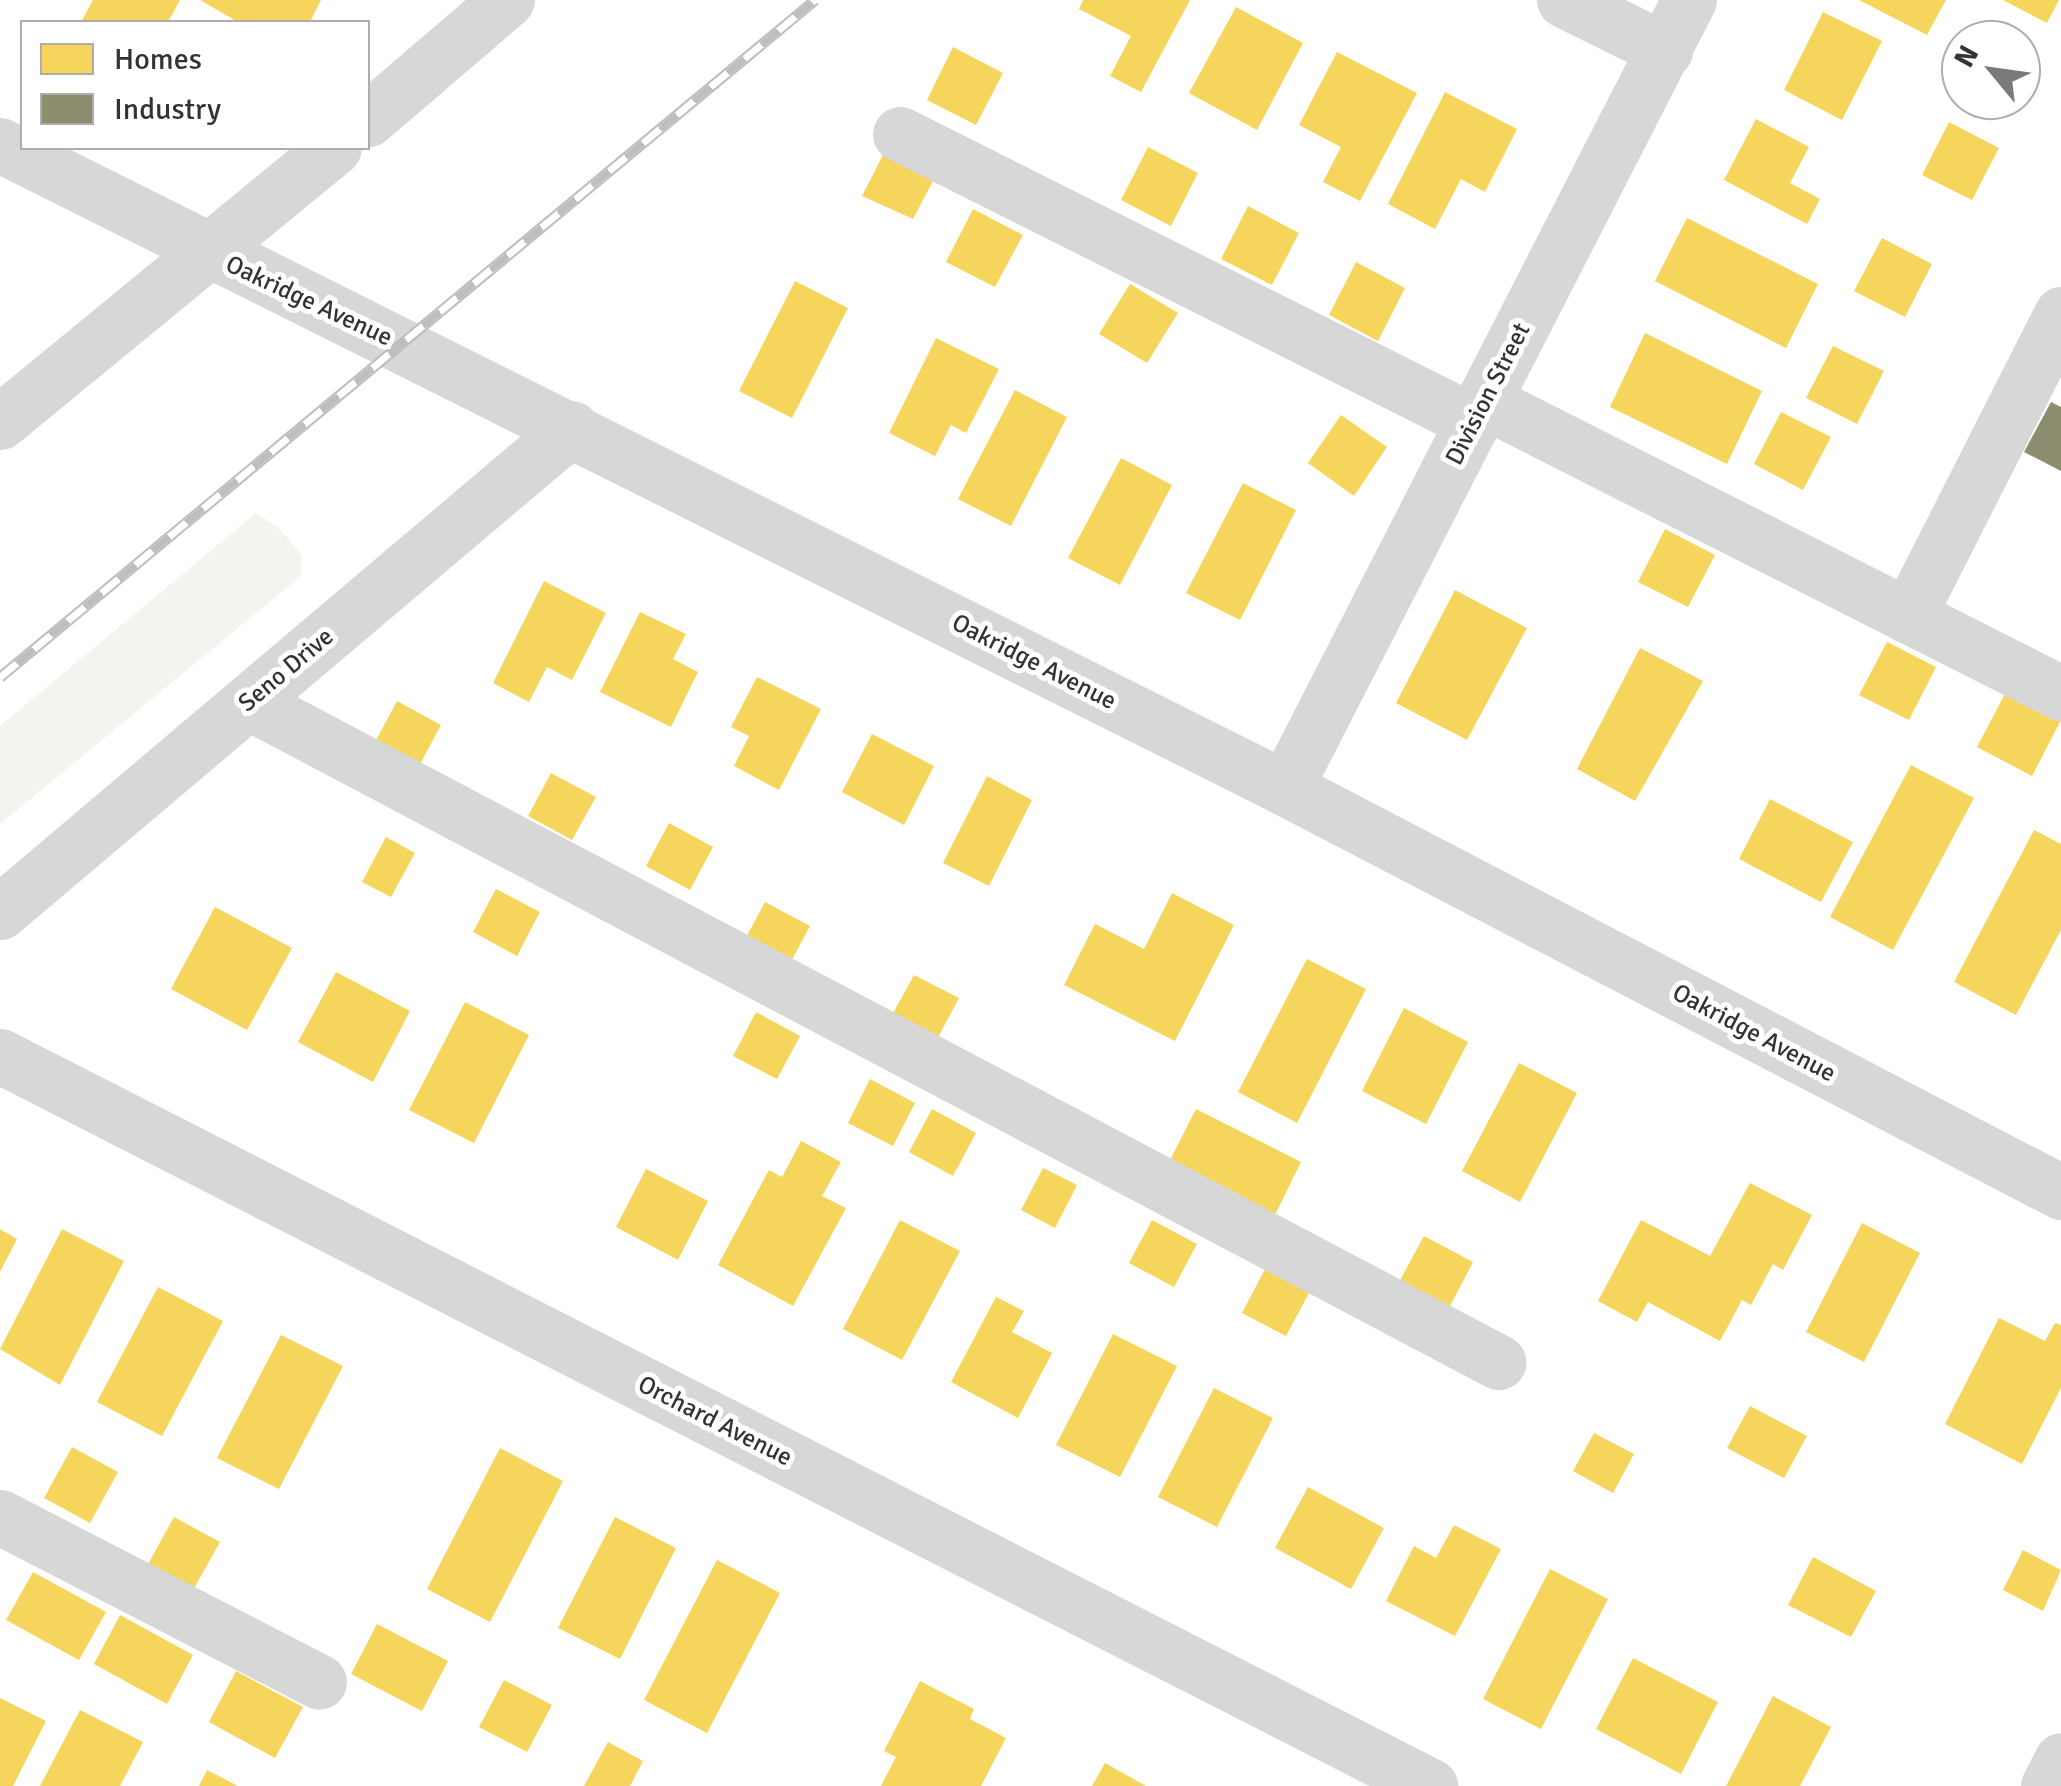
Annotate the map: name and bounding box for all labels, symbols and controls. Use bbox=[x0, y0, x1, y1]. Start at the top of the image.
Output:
legend bbox=[20, 20, 370, 150]
north arrow bbox=[1941, 20, 2041, 120]
text: N bbox=[1947, 40, 1986, 73]
text: Homes bbox=[114, 41, 202, 78]
text: Industry bbox=[114, 91, 221, 128]
street label: Oakridge Avenue bbox=[221, 249, 397, 353]
street label: Division Street bbox=[1439, 318, 1537, 470]
street label: Oakridge Avenue bbox=[947, 608, 1121, 716]
street label: Seno Drive bbox=[233, 622, 339, 718]
street label: Oakridge Avenue bbox=[1667, 977, 1841, 1089]
street label: Orchard Avenue bbox=[633, 1369, 797, 1473]

